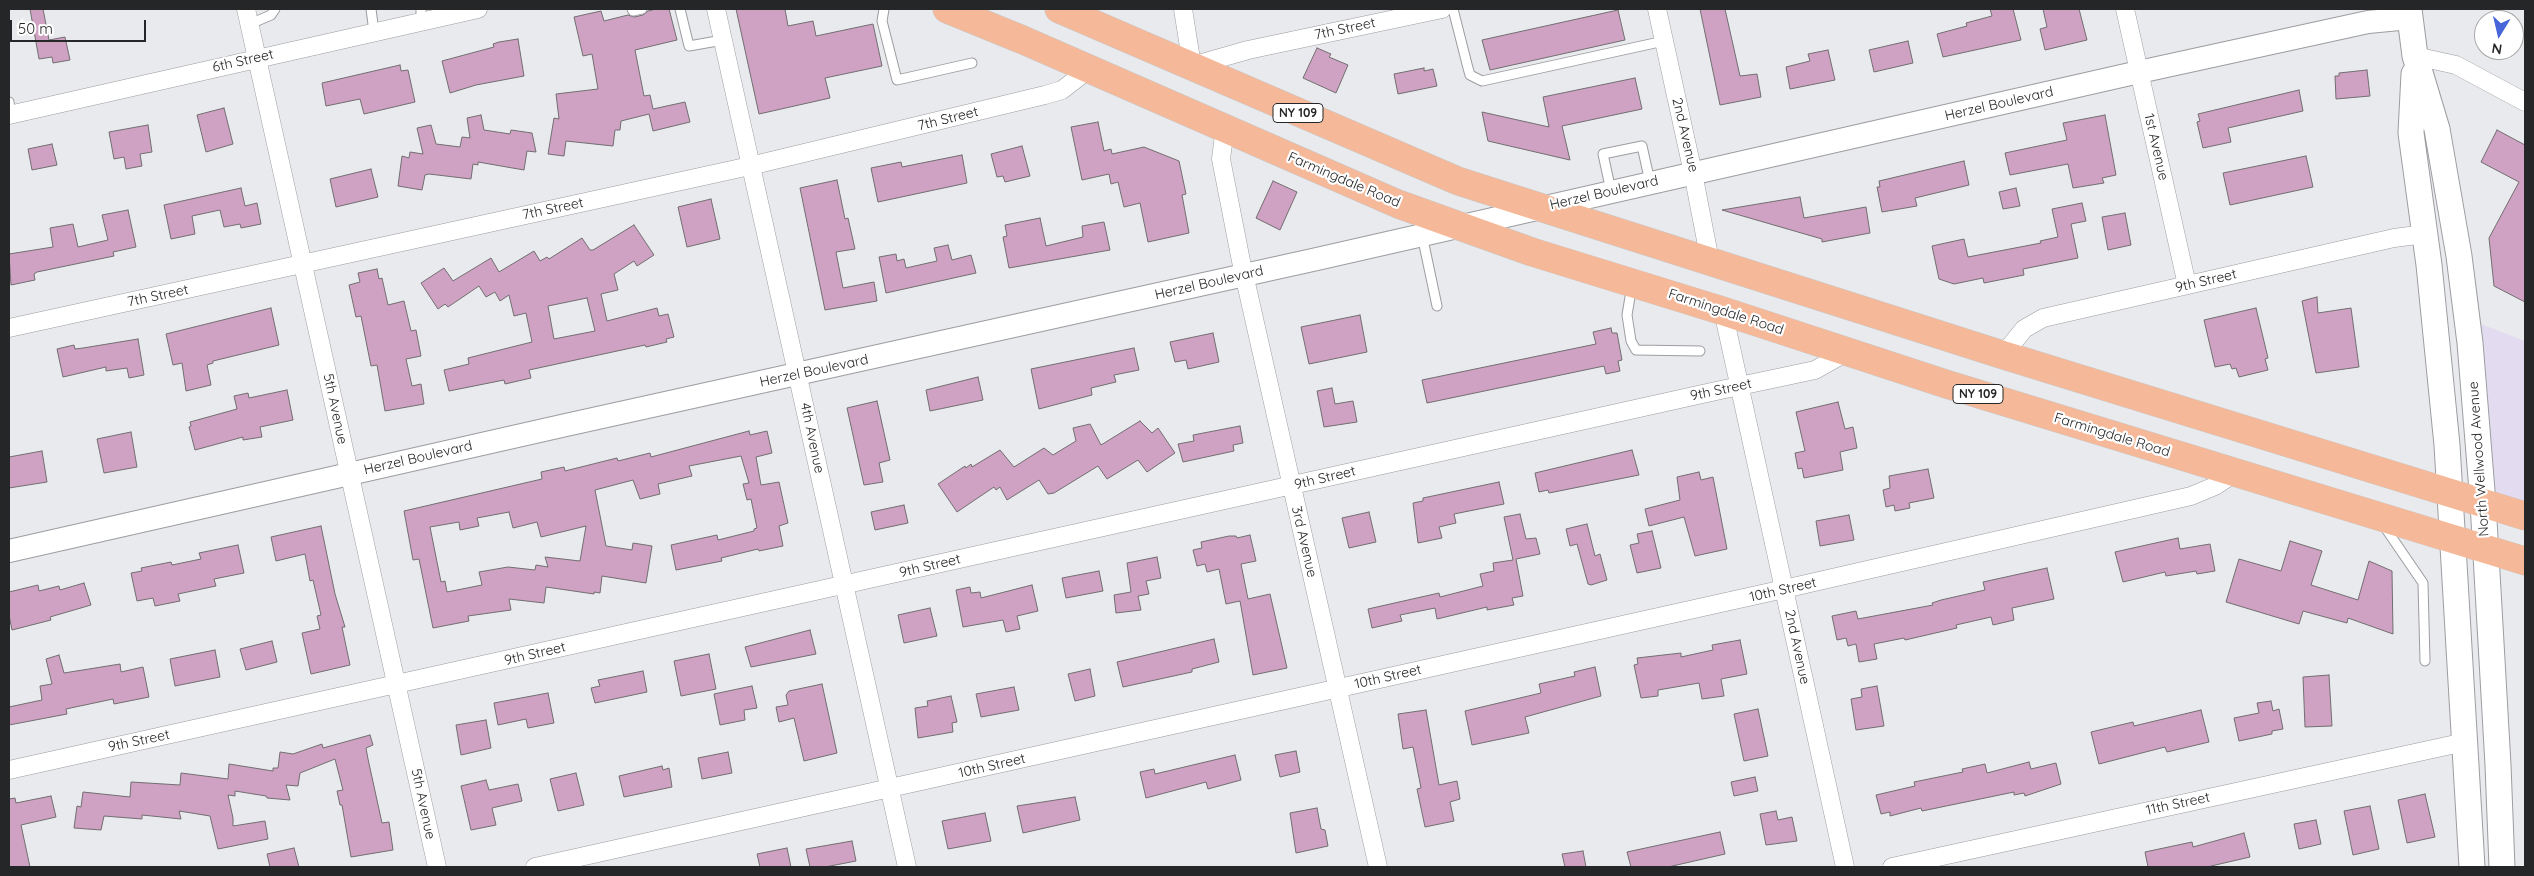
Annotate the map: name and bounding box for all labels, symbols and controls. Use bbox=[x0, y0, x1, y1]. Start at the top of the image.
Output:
scale bar bbox=[12, 10, 149, 42]
north arrow bbox=[2474, 10, 2524, 60]
street label: 7th Street bbox=[1313, 14, 1377, 44]
text: 50 m bbox=[18, 19, 53, 38]
text: N bbox=[2490, 39, 2503, 59]
street label: 6th Street bbox=[211, 46, 275, 76]
street label: Herzel Boulevard bbox=[1943, 83, 2055, 125]
street label: 2nd Avenue bbox=[1668, 96, 1702, 174]
street label: 7th Street bbox=[916, 103, 980, 135]
road number: NY 109 bbox=[1273, 104, 1323, 122]
street label: 1st Avenue bbox=[2140, 112, 2172, 182]
street label: Farmingdale Road bbox=[1285, 149, 1403, 211]
street label: Herzel Boulevard bbox=[1548, 172, 1660, 214]
street label: 7th Street bbox=[521, 194, 585, 224]
street label: Herzel Boulevard bbox=[1153, 262, 1265, 304]
street label: 9th Street bbox=[2174, 266, 2238, 296]
street label: 7th Street bbox=[126, 281, 190, 311]
street label: Farmingdale Road bbox=[1666, 285, 1786, 339]
street label: Herzel Boulevard bbox=[758, 351, 870, 391]
street label: 5th Avenue bbox=[319, 372, 351, 446]
street label: 9th Street bbox=[1689, 375, 1753, 405]
street label: North Wellwood Avenue bbox=[2465, 381, 2493, 537]
road number: NY 109 bbox=[1953, 384, 2003, 404]
street label: 4th Avenue bbox=[796, 401, 828, 475]
street label: Farmingdale Road bbox=[2052, 409, 2172, 461]
street label: Herzel Boulevard bbox=[362, 437, 474, 479]
street label: 9th Street bbox=[1293, 463, 1357, 493]
street label: 3rd Avenue bbox=[1288, 505, 1320, 579]
street label: 9th Street bbox=[898, 551, 962, 581]
street label: 10th Street bbox=[1748, 574, 1818, 606]
street label: 2nd Avenue bbox=[1781, 608, 1813, 686]
street label: 9th Street bbox=[503, 639, 567, 669]
street label: 10th Street bbox=[1353, 661, 1423, 693]
street label: 9th Street bbox=[107, 726, 171, 756]
street label: 10th Street bbox=[957, 750, 1027, 782]
street label: 5th Avenue bbox=[407, 767, 439, 841]
street label: 11th Street bbox=[2144, 789, 2212, 819]

